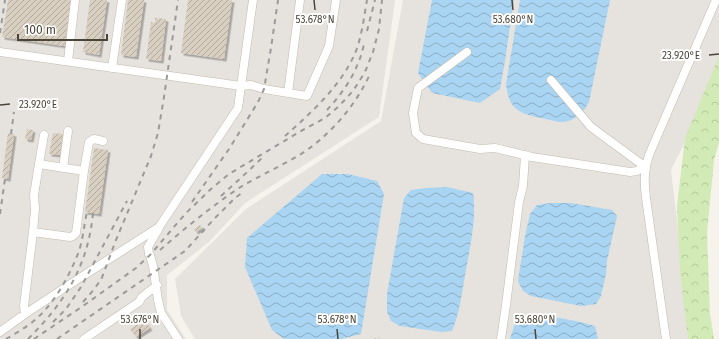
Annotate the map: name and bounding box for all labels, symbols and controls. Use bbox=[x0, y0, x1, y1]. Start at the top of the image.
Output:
text: 53.678°N bbox=[295, 14, 335, 26]
text: 53.680°N bbox=[493, 14, 533, 26]
scale bar bbox=[18, 16, 107, 42]
text: 100 m bbox=[24, 23, 56, 37]
text: 23.920°E bbox=[662, 50, 700, 62]
text: 23.920°E bbox=[19, 99, 57, 111]
text: 53.676°N bbox=[121, 314, 159, 326]
text: 53.678°N bbox=[317, 314, 357, 326]
text: 53.680°N bbox=[515, 314, 555, 326]

